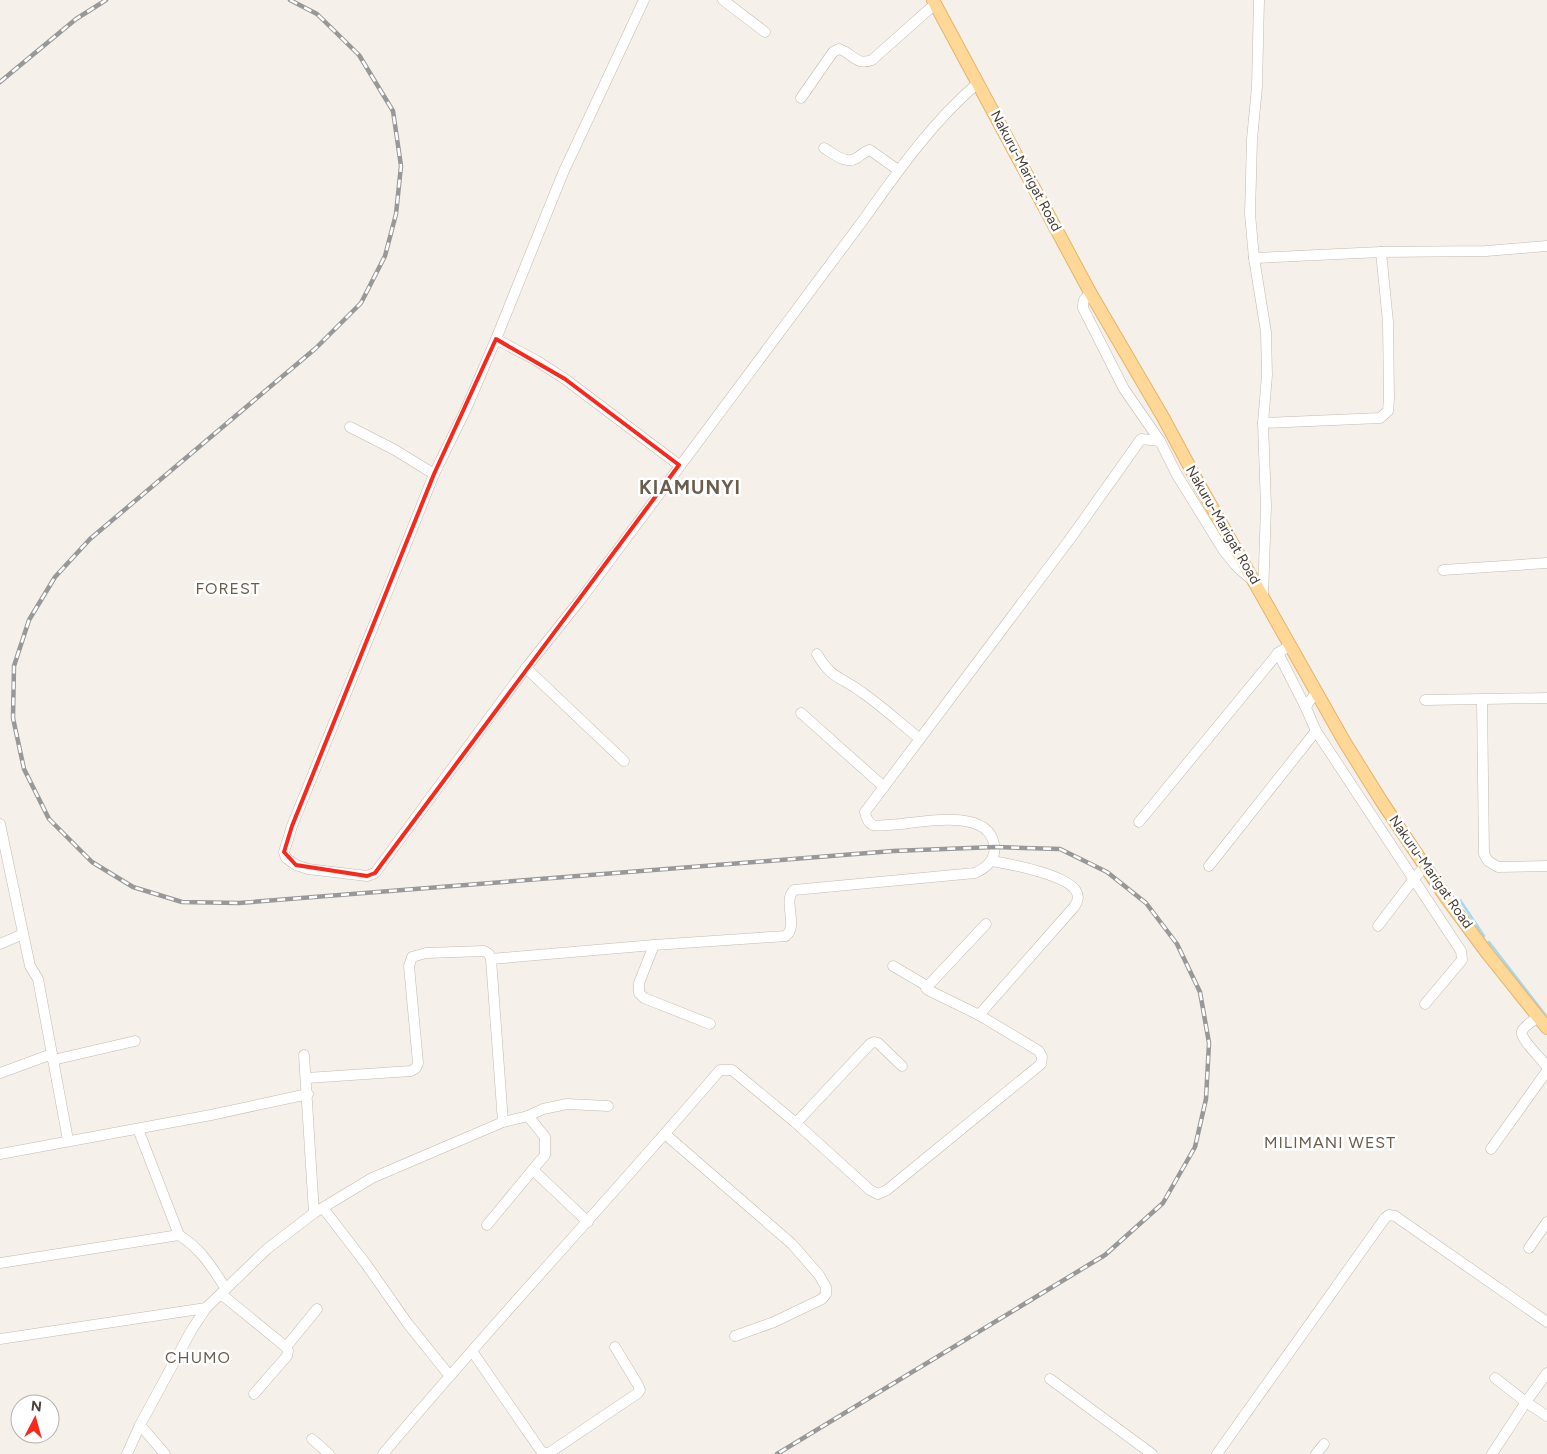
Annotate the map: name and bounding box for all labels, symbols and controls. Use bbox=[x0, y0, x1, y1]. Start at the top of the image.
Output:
street label: Nakuru-Marigat Road bbox=[987, 108, 1065, 234]
street label: Nakuru-Marigat Road bbox=[1182, 463, 1264, 587]
district label: KIAMUNYI bbox=[639, 476, 741, 499]
district label: FOREST bbox=[195, 579, 261, 598]
street label: Nakuru-Marigat Road bbox=[1386, 812, 1476, 932]
district label: MILIMANI WEST bbox=[1264, 1133, 1396, 1152]
district label: CHUMO bbox=[165, 1348, 231, 1367]
north arrow bbox=[10, 1394, 60, 1444]
text: N bbox=[30, 1398, 43, 1416]

